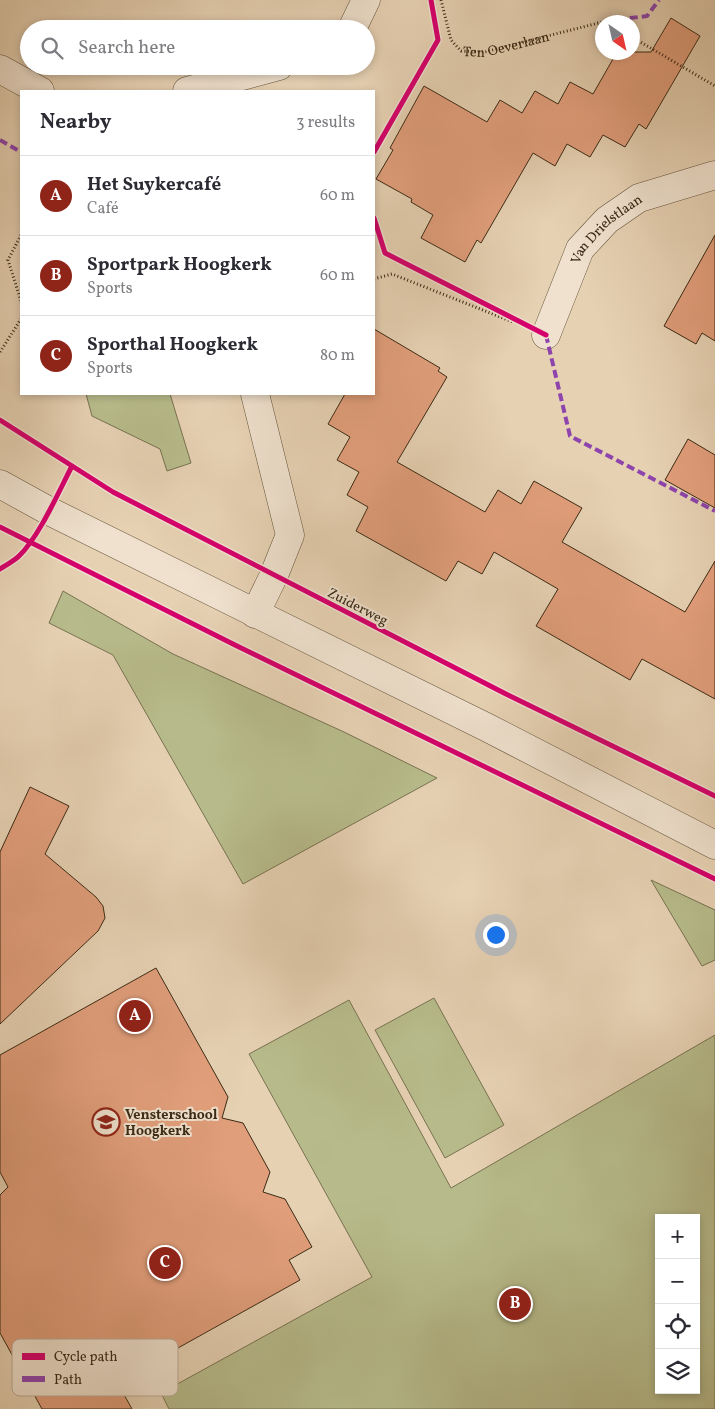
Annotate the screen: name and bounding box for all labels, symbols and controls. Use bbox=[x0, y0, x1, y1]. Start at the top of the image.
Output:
north arrow bbox=[595, 15, 640, 60]
search box bbox=[20, 20, 375, 75]
street label: Ten Oeverlaan bbox=[462, 28, 552, 63]
icon: search bbox=[38, 34, 66, 62]
text: Search here bbox=[78, 35, 175, 61]
text: Nearby bbox=[40, 108, 111, 137]
text: 3 results bbox=[296, 112, 355, 134]
text: Het Suykercafé bbox=[87, 172, 221, 198]
text: A bbox=[50, 185, 62, 207]
text: 60 m bbox=[320, 185, 355, 207]
street label: Van Drielstlaan bbox=[567, 190, 647, 267]
text: Café bbox=[87, 198, 118, 220]
text: Sportpark Hoogkerk bbox=[87, 252, 272, 278]
text: B bbox=[51, 265, 61, 287]
text: 60 m bbox=[320, 265, 355, 287]
text: Sports bbox=[87, 278, 133, 300]
text: Sporthal Hoogkerk bbox=[87, 332, 258, 358]
text: C bbox=[51, 345, 61, 367]
text: 80 m bbox=[320, 345, 355, 367]
text: Sports bbox=[87, 358, 133, 380]
street label: Zuiderweg bbox=[324, 584, 391, 631]
your location bbox=[483, 922, 509, 948]
pin: A bbox=[119, 997, 151, 1035]
place label: Vensterschool Hoogkerk bbox=[125, 1106, 218, 1141]
school or university icon: Vensterschool Hoogkerk bbox=[91, 1107, 121, 1137]
map controls bbox=[655, 1214, 700, 1394]
button: + bbox=[655, 1214, 700, 1259]
pin: C bbox=[149, 1244, 181, 1282]
button: − bbox=[655, 1259, 700, 1304]
pin: B bbox=[499, 1285, 531, 1323]
button: locate bbox=[655, 1304, 700, 1349]
legend bbox=[12, 1339, 178, 1396]
text: Cycle path bbox=[54, 1348, 118, 1367]
button: layers bbox=[655, 1349, 700, 1394]
text: Path bbox=[54, 1371, 82, 1390]

